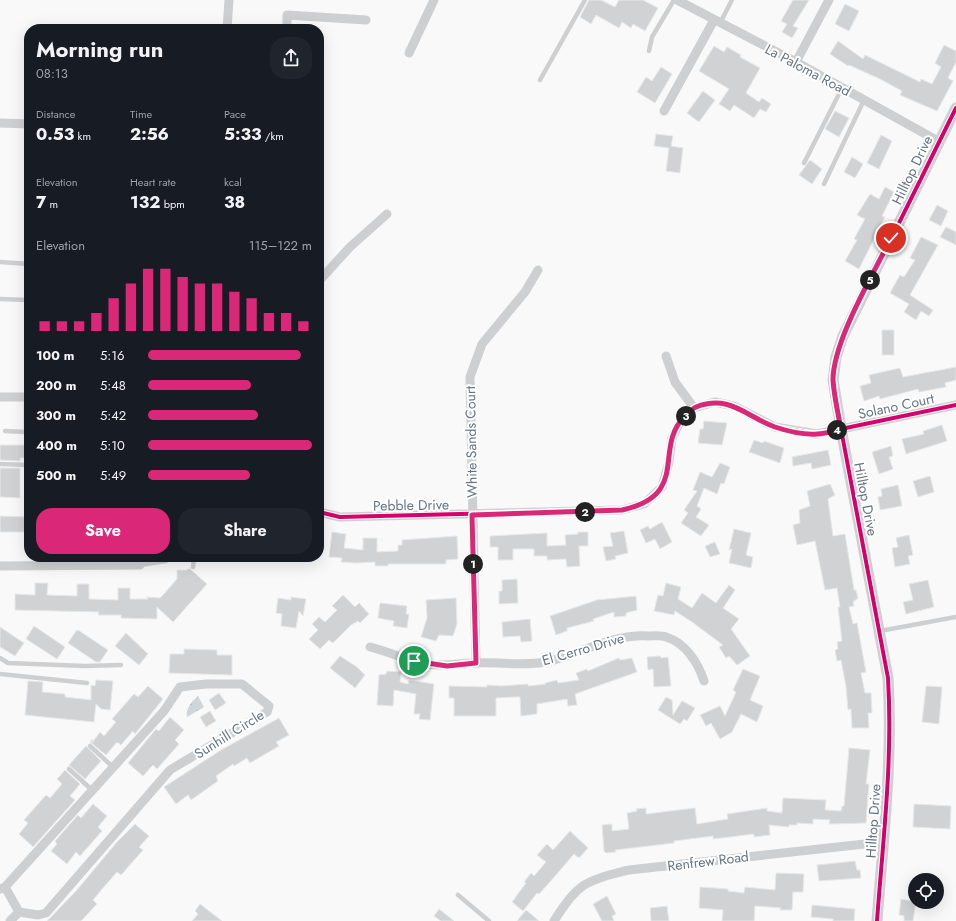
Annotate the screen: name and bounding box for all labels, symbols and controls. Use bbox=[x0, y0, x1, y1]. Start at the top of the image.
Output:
text: Morning run bbox=[36, 33, 163, 65]
button: share bbox=[270, 37, 312, 79]
street label: La Paloma Road bbox=[762, 39, 854, 101]
text: 08:13 bbox=[36, 64, 68, 83]
text: Distance bbox=[36, 106, 75, 122]
text: Time bbox=[130, 106, 152, 122]
text: Pace bbox=[224, 106, 246, 122]
text: 0.53 bbox=[36, 122, 74, 146]
text: 2:56 bbox=[130, 122, 169, 146]
text: 5:33 bbox=[224, 122, 262, 146]
text: km bbox=[74, 128, 91, 144]
text: /km bbox=[262, 128, 284, 144]
street label: Hilltop Drive bbox=[887, 132, 937, 208]
text: Elevation bbox=[36, 174, 78, 190]
text: Heart rate bbox=[130, 174, 176, 190]
text: kcal bbox=[224, 174, 242, 190]
text: 7 bbox=[36, 190, 46, 214]
text: 132 bbox=[130, 190, 160, 214]
text: 38 bbox=[224, 190, 245, 214]
text: m bbox=[46, 196, 58, 212]
text: bpm bbox=[160, 196, 185, 212]
pin bbox=[874, 221, 908, 255]
icon: check bbox=[880, 227, 902, 249]
text: Elevation bbox=[36, 236, 85, 255]
text: 115–122 m bbox=[249, 236, 312, 255]
pin: 5 bbox=[860, 270, 880, 290]
text: 5 bbox=[866, 272, 874, 288]
text: 100 m bbox=[36, 346, 74, 365]
text: 5:16 bbox=[100, 346, 125, 365]
text: 200 m bbox=[36, 376, 76, 395]
text: 5:48 bbox=[100, 376, 126, 395]
street label: White Sands Court bbox=[460, 385, 482, 498]
street label: Solano Court bbox=[856, 388, 936, 424]
text: 300 m bbox=[36, 406, 76, 425]
text: 5:42 bbox=[100, 406, 126, 425]
pin: 3 bbox=[676, 406, 696, 426]
text: 3 bbox=[683, 408, 689, 424]
pin: 4 bbox=[827, 420, 847, 440]
text: 4 bbox=[833, 422, 841, 438]
text: 400 m bbox=[36, 436, 77, 455]
text: 5:10 bbox=[100, 436, 125, 455]
street label: Hilltop Drive bbox=[849, 461, 883, 537]
text: 500 m bbox=[36, 466, 76, 485]
text: 5:49 bbox=[100, 466, 126, 485]
street label: Pebble Drive bbox=[373, 494, 449, 516]
pin: 2 bbox=[575, 502, 595, 522]
text: 2 bbox=[581, 504, 589, 520]
button: Save bbox=[36, 508, 170, 554]
button: Share bbox=[178, 508, 312, 554]
pin: 1 bbox=[463, 554, 483, 574]
text: 1 bbox=[470, 556, 476, 572]
street label: El Cerro Drive bbox=[540, 628, 626, 670]
pin bbox=[397, 644, 431, 678]
icon: arrive bbox=[403, 650, 425, 672]
street label: Sunhill Circle bbox=[190, 705, 268, 763]
street label: Hilltop Drive bbox=[860, 783, 886, 859]
street label: Renfrew Road bbox=[666, 846, 750, 876]
map controls bbox=[908, 873, 944, 909]
button: locate bbox=[908, 873, 944, 909]

